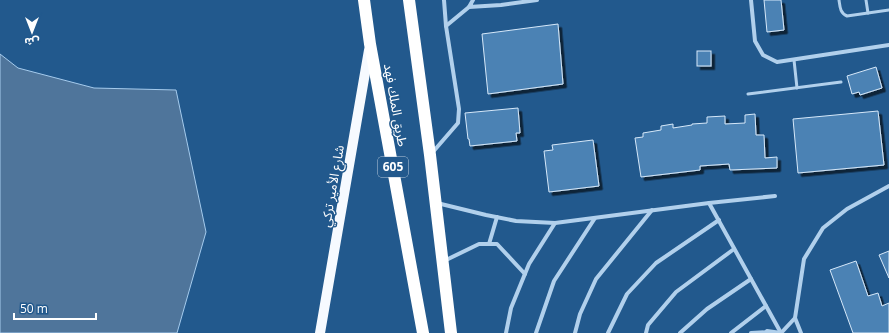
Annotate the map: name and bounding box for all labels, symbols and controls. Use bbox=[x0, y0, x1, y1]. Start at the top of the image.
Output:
north arrow bbox=[12, 12, 52, 52]
text: ش bbox=[24, 35, 40, 50]
street label: طريق الملك فهد bbox=[380, 62, 412, 148]
street label: شارع الأمير تركي bbox=[316, 144, 350, 229]
road number: 605 bbox=[378, 157, 408, 177]
scale bar bbox=[14, 295, 96, 321]
text: 50 m bbox=[20, 300, 48, 317]

